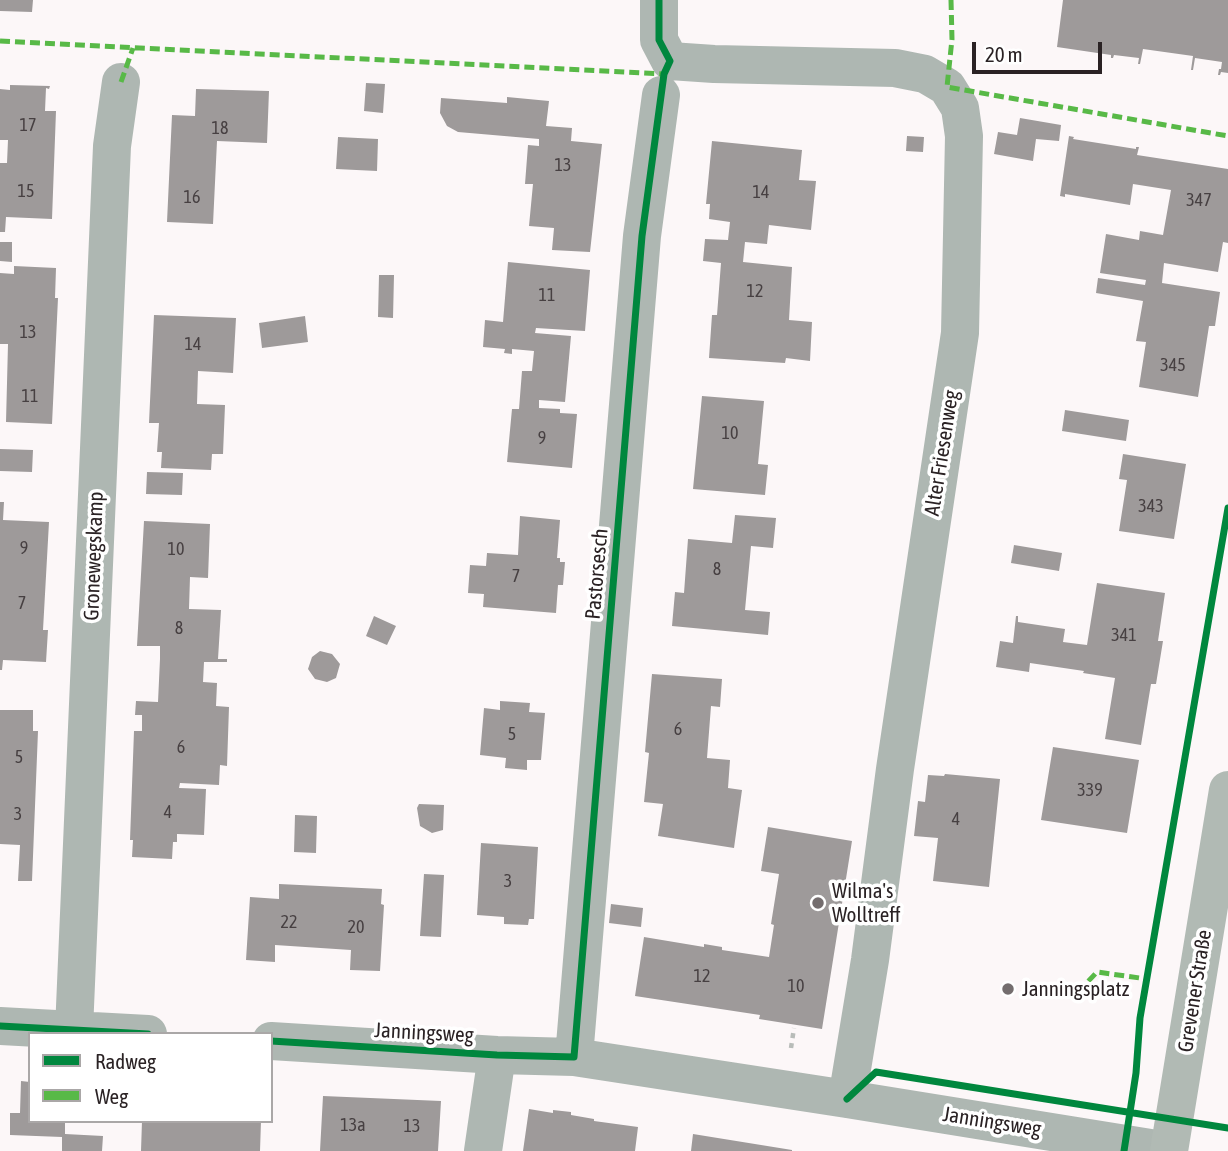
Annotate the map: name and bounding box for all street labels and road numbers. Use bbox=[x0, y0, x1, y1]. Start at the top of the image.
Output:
street label: Alter Friesenweg bbox=[920, 388, 964, 518]
street label: Gronewegskamp bbox=[79, 491, 109, 621]
street label: Pastorsesch bbox=[580, 527, 614, 621]
street label: Grevener Straße bbox=[1173, 928, 1217, 1054]
street label: Janningsweg bbox=[374, 1018, 474, 1048]
street label: Janningsweg bbox=[941, 1102, 1043, 1142]

